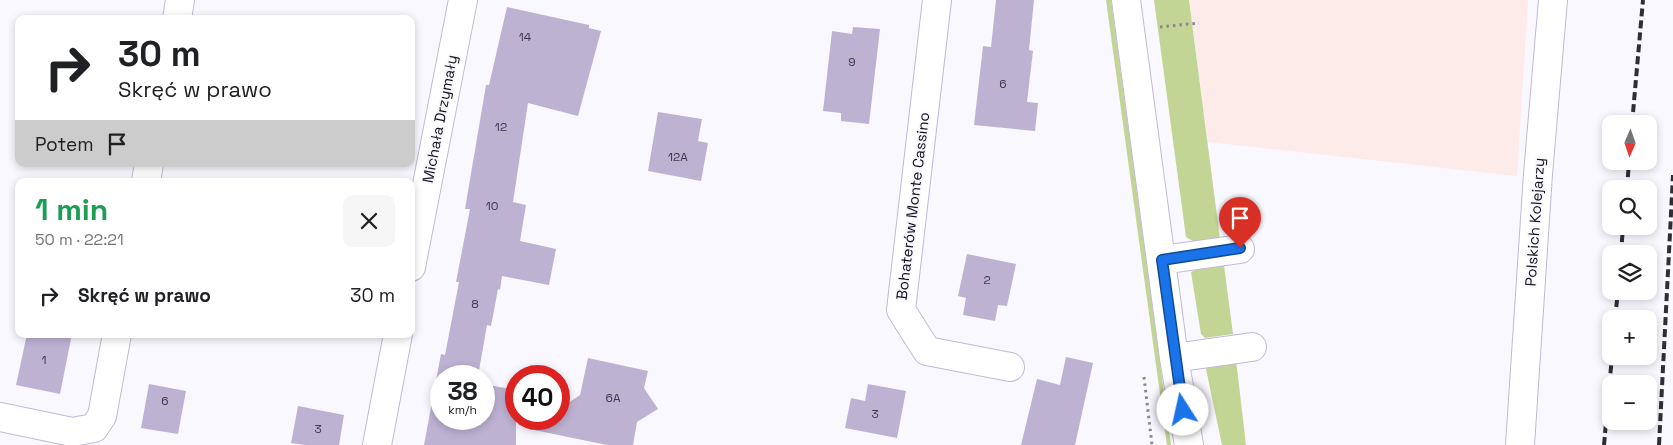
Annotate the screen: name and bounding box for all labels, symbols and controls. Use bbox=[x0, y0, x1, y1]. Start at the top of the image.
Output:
house number: 14 bbox=[519, 29, 532, 45]
text: 30 m bbox=[118, 32, 201, 76]
icon: right bbox=[35, 35, 100, 100]
street label: Michała Drzymały bbox=[418, 53, 461, 185]
house number: 9 bbox=[848, 54, 856, 70]
text: Skręć w prawo bbox=[118, 75, 272, 103]
house number: 6 bbox=[999, 76, 1007, 92]
street label: Bohaterów Monte Cassino bbox=[892, 111, 933, 301]
north arrow bbox=[1602, 115, 1658, 170]
map controls bbox=[1602, 115, 1657, 430]
house number: 12 bbox=[495, 119, 507, 135]
icon: arrive bbox=[103, 130, 131, 158]
text: Potem bbox=[35, 132, 93, 157]
house number: 12A bbox=[668, 149, 688, 165]
street label: Polskich Kolejarzy bbox=[1521, 157, 1548, 287]
button: search bbox=[1602, 180, 1657, 235]
text: 1 min bbox=[35, 190, 108, 229]
button: close bbox=[343, 195, 395, 247]
pin bbox=[1219, 197, 1261, 248]
house number: 10 bbox=[486, 198, 498, 214]
icon: arrive bbox=[1226, 204, 1254, 232]
text: 50 m · 22:21 bbox=[35, 229, 124, 250]
button: layers bbox=[1602, 245, 1657, 300]
house number: 2 bbox=[983, 272, 991, 288]
icon: right bbox=[35, 282, 63, 310]
text: Skręć w prawo bbox=[78, 283, 211, 308]
text: 30 m bbox=[350, 283, 395, 308]
house number: 8 bbox=[471, 296, 479, 312]
button: + bbox=[1602, 310, 1657, 365]
house number: 1 bbox=[41, 352, 47, 368]
speed limit sign: 40 bbox=[505, 365, 570, 430]
text: 38 bbox=[447, 375, 478, 407]
button: − bbox=[1602, 375, 1657, 430]
position arrow bbox=[1156, 383, 1208, 435]
house number: 6A bbox=[606, 390, 621, 406]
house number: 6 bbox=[161, 393, 169, 409]
text: km/h bbox=[448, 402, 477, 418]
house number: 3 bbox=[871, 406, 879, 422]
house number: 3 bbox=[314, 421, 322, 437]

